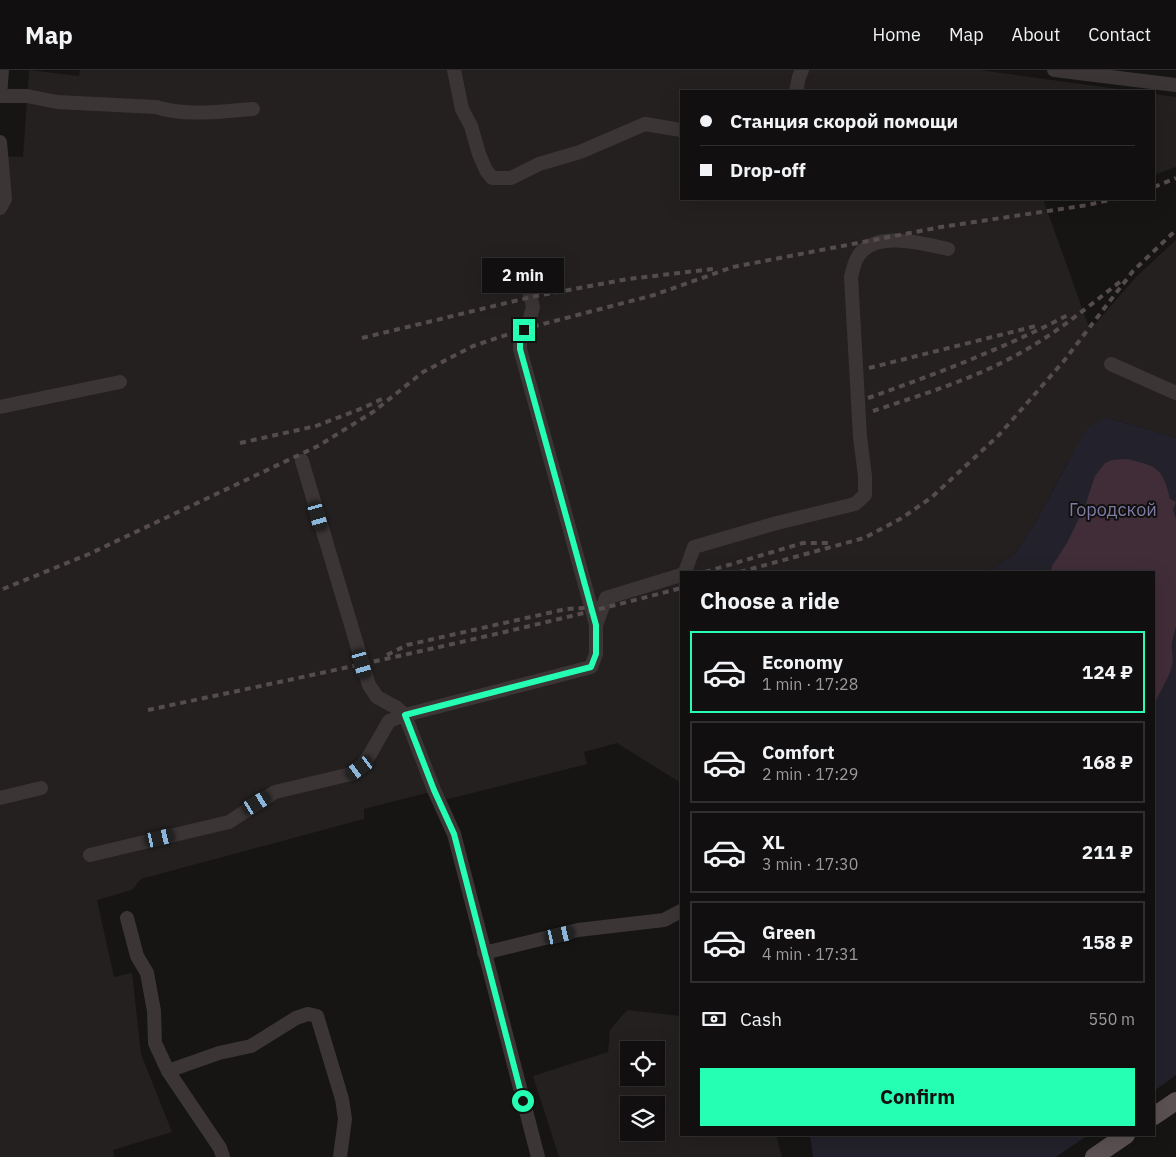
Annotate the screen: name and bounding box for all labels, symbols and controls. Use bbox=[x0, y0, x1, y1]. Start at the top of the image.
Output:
text: Map bbox=[25, 19, 73, 51]
text: Home bbox=[873, 23, 921, 46]
text: Map bbox=[949, 23, 984, 46]
text: About bbox=[1012, 23, 1060, 46]
text: Contact bbox=[1088, 23, 1151, 46]
text: Станция скорой помощи bbox=[730, 109, 958, 133]
text: Drop-off bbox=[730, 158, 806, 182]
callout: 2 min bbox=[483, 258, 565, 292]
text: 2 min bbox=[502, 265, 544, 285]
route end bbox=[513, 319, 535, 341]
park label: Городской bbox=[1069, 498, 1157, 521]
car bbox=[306, 500, 329, 532]
text: Choose a ride bbox=[700, 586, 840, 615]
car bbox=[350, 648, 373, 680]
icon: car bbox=[702, 650, 747, 695]
text: Economy bbox=[762, 650, 843, 674]
text: 124 ₽ bbox=[1082, 660, 1133, 684]
text: 1 min · 17:28 bbox=[762, 674, 858, 694]
icon: car bbox=[702, 740, 747, 785]
text: Comfort bbox=[762, 740, 835, 764]
text: 168 ₽ bbox=[1082, 750, 1133, 774]
car bbox=[343, 753, 376, 783]
text: 2 min · 17:29 bbox=[762, 764, 858, 784]
car bbox=[240, 789, 273, 817]
car bbox=[143, 827, 176, 849]
icon: car bbox=[702, 830, 747, 875]
text: XL bbox=[762, 830, 785, 854]
text: 211 ₽ bbox=[1082, 840, 1133, 864]
text: 3 min · 17:30 bbox=[762, 854, 858, 874]
icon: car bbox=[702, 920, 747, 965]
text: Green bbox=[762, 920, 816, 944]
car bbox=[543, 924, 576, 946]
text: 158 ₽ bbox=[1082, 930, 1133, 954]
text: 4 min · 17:31 bbox=[762, 944, 858, 964]
icon: cash bbox=[700, 1005, 728, 1033]
text: Cash bbox=[740, 1007, 782, 1031]
text: 550 m bbox=[1088, 1009, 1135, 1029]
map controls bbox=[620, 1041, 665, 1141]
button: locate bbox=[620, 1041, 665, 1086]
button: Confirm bbox=[700, 1068, 1135, 1126]
route start bbox=[512, 1090, 534, 1112]
button: layers bbox=[620, 1096, 665, 1141]

